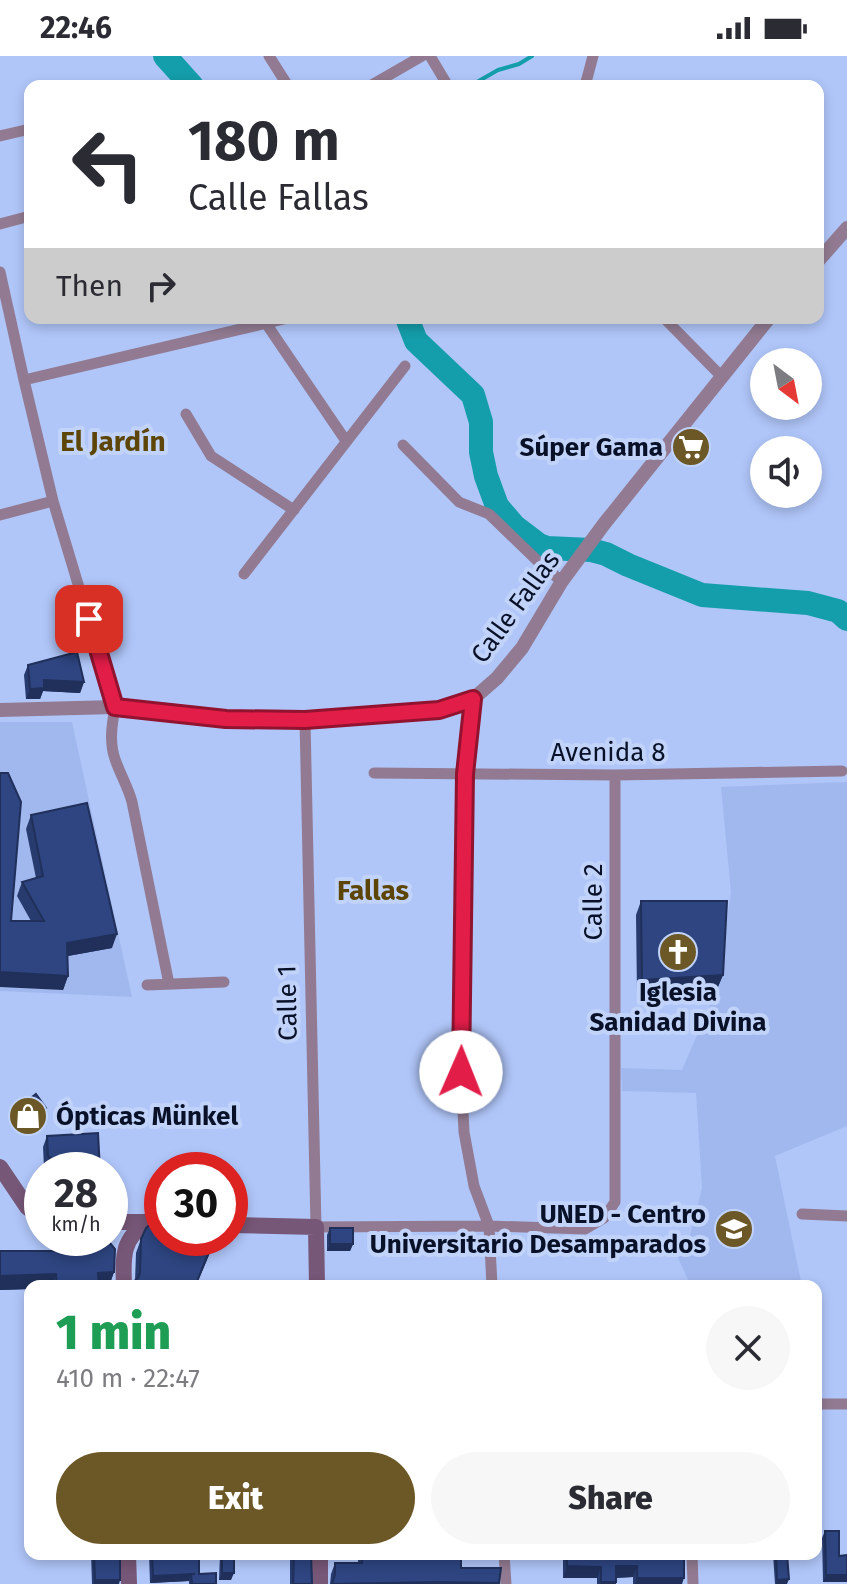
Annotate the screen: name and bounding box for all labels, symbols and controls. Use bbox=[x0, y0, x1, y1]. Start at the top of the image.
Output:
text: 22:46 bbox=[40, 10, 112, 46]
text: 180 m bbox=[188, 108, 340, 175]
icon: left bbox=[56, 112, 160, 216]
text: Calle Fallas bbox=[188, 176, 369, 220]
icon: right bbox=[139, 264, 183, 308]
text: Then bbox=[56, 268, 123, 304]
north arrow bbox=[750, 348, 822, 420]
map controls bbox=[750, 348, 822, 508]
district label: El Jardín bbox=[60, 425, 166, 458]
supermarket icon: Súper Gama bbox=[670, 426, 712, 468]
place label: Súper Gama bbox=[520, 432, 663, 463]
button: sound bbox=[750, 436, 822, 508]
street label: Calle Fallas bbox=[464, 545, 566, 669]
pin bbox=[55, 585, 123, 653]
icon: arrive bbox=[67, 597, 111, 641]
street label: Avenida 8 bbox=[550, 737, 666, 768]
street label: Calle 2 bbox=[578, 863, 609, 941]
district label: Fallas bbox=[337, 874, 409, 907]
church icon: Iglesia Sanidad Divina bbox=[657, 931, 699, 973]
street label: Calle 1 bbox=[271, 965, 304, 1041]
place label: Iglesia Sanidad Divina bbox=[589, 977, 767, 1038]
position arrow bbox=[419, 1030, 503, 1114]
shop icon: Ópticas Münkel bbox=[7, 1095, 49, 1137]
place label: Ópticas Münkel bbox=[56, 1100, 238, 1132]
speed limit sign: 30 bbox=[144, 1152, 248, 1256]
text: 28 bbox=[54, 1170, 98, 1218]
place label: UNED - Centro Universitario Desamparados bbox=[370, 1199, 706, 1260]
school or university icon: UNED - Centro Universitario Desamparados bbox=[713, 1208, 755, 1250]
text: km/h bbox=[51, 1212, 101, 1236]
text: 1 min bbox=[56, 1304, 171, 1362]
button: close bbox=[706, 1306, 790, 1390]
text: 410 m · 22:47 bbox=[56, 1363, 200, 1394]
button: Exit bbox=[56, 1452, 415, 1544]
button: Share bbox=[431, 1452, 790, 1544]

